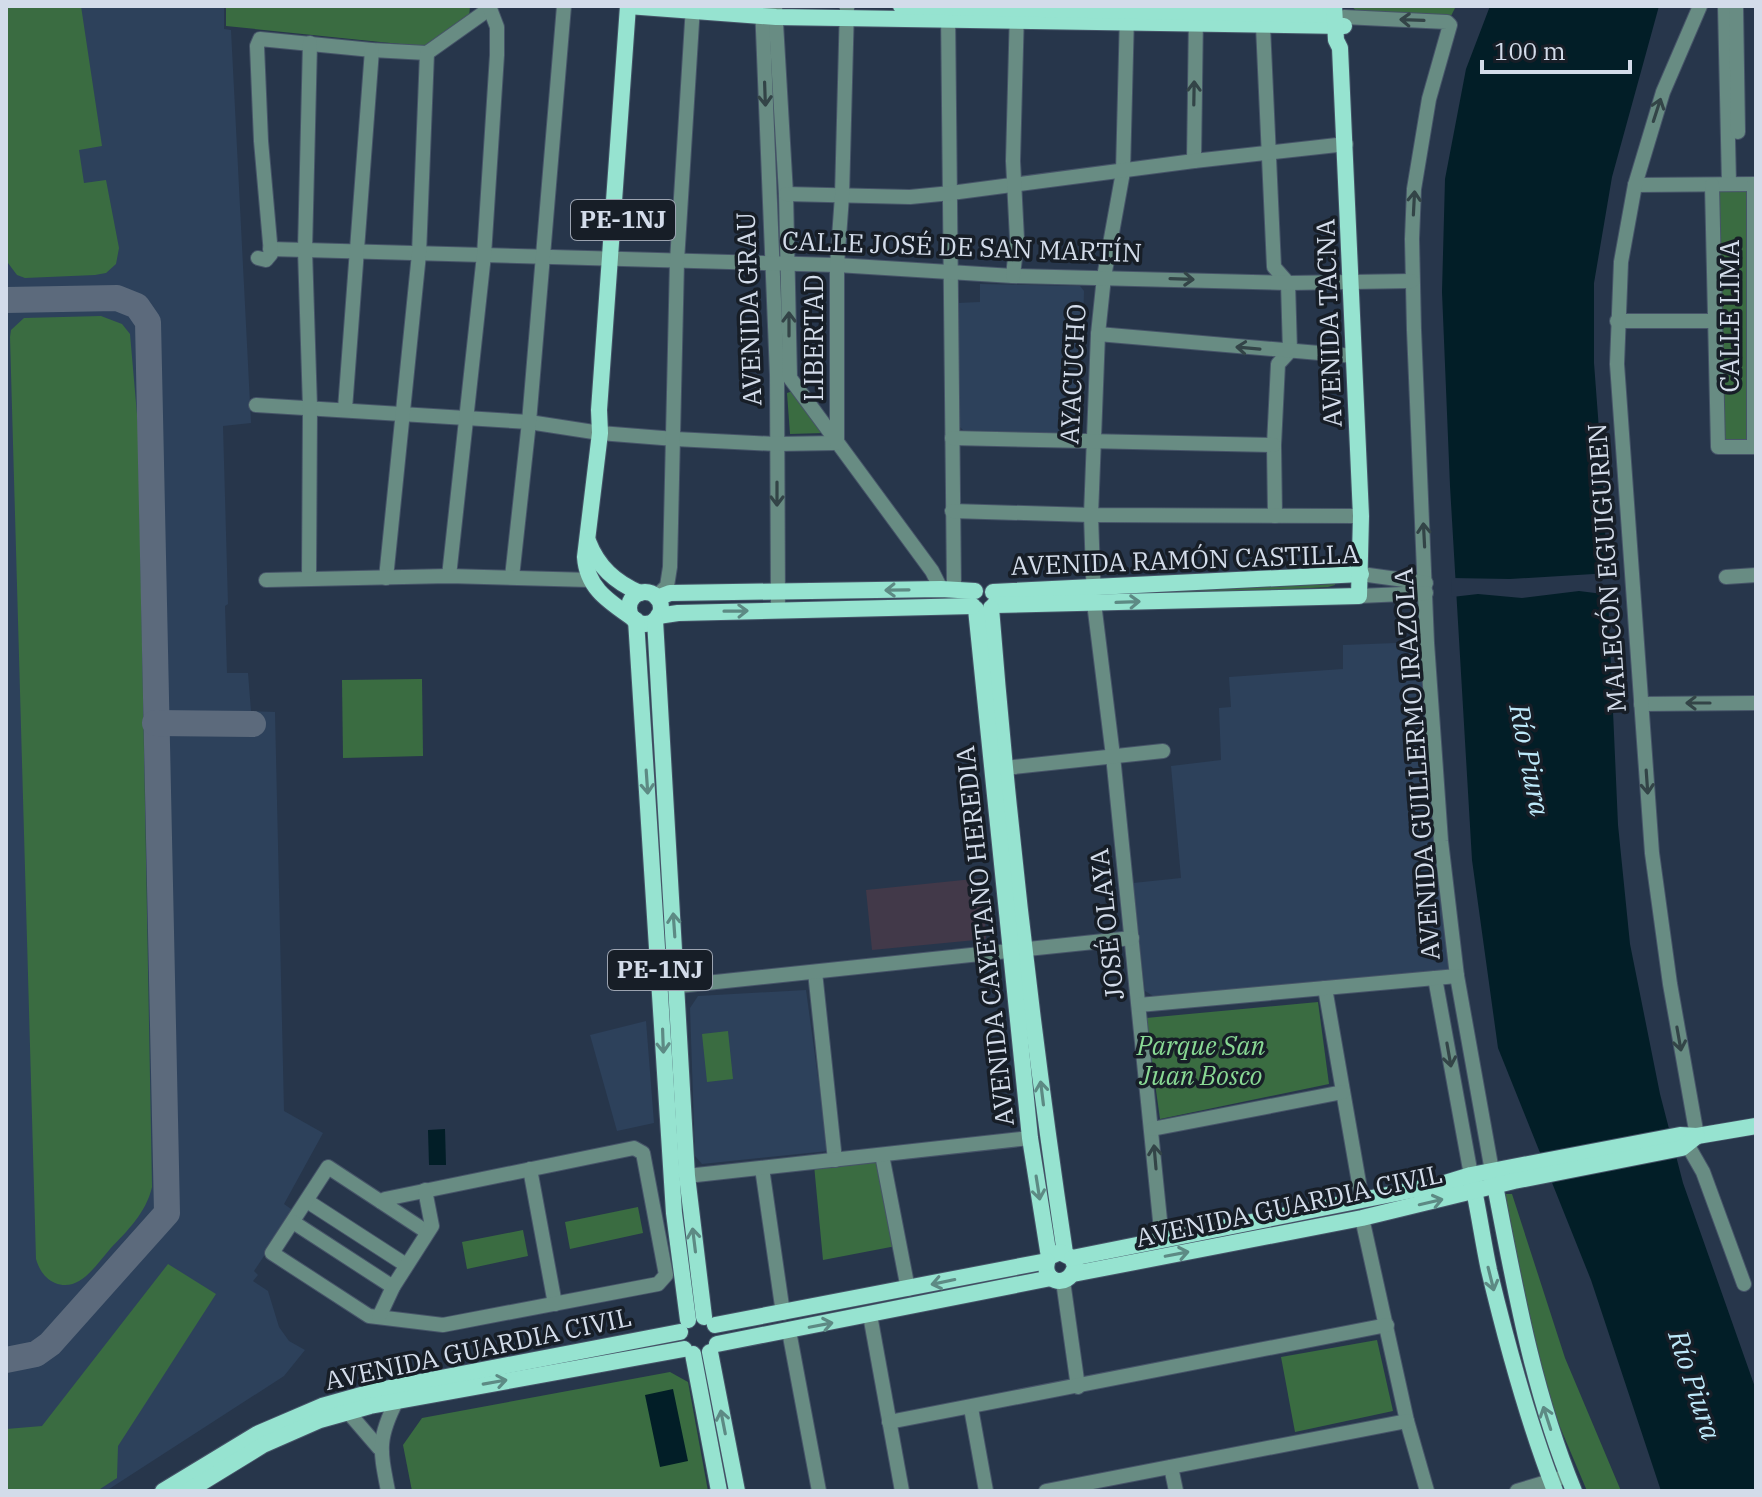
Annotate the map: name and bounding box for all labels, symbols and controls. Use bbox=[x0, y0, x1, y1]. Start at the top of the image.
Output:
one-way arrow bbox=[1399, 13, 1426, 28]
scale bar bbox=[1482, 24, 1630, 74]
text: 100 m bbox=[1494, 35, 1566, 67]
one-way arrow bbox=[758, 80, 773, 107]
one-way arrow bbox=[1187, 80, 1202, 107]
one-way arrow bbox=[1650, 98, 1665, 123]
one-way arrow bbox=[1406, 190, 1421, 217]
road number: PE-1NJ bbox=[571, 200, 675, 240]
street label: AVENIDA GRAU bbox=[728, 211, 768, 407]
street label: AVENIDA TACNA bbox=[1307, 218, 1349, 428]
street label: CALLE JOSÉ DE SAN MARTÍN bbox=[781, 223, 1143, 269]
street label: CALLE LIMA bbox=[1712, 239, 1746, 392]
one-way arrow bbox=[1168, 272, 1195, 287]
street label: LIBERTAD bbox=[796, 274, 830, 402]
street label: AYACUCHO bbox=[1051, 303, 1093, 445]
one-way arrow bbox=[781, 311, 797, 338]
one-way arrow bbox=[1236, 340, 1262, 355]
street label: MALECÓN EGUIGUREN bbox=[1579, 422, 1633, 714]
one-way arrow bbox=[769, 480, 784, 507]
one-way arrow bbox=[1416, 522, 1431, 549]
street label: AVENIDA RAMÓN CASTILLA bbox=[1010, 536, 1360, 582]
street label: AVENIDA GUILLERMO IRAZOLA bbox=[1385, 567, 1447, 961]
one-way arrow bbox=[884, 582, 911, 598]
one-way arrow bbox=[1114, 595, 1141, 610]
one-way arrow bbox=[722, 604, 749, 619]
one-way arrow bbox=[1685, 695, 1712, 711]
water label: Río Piura bbox=[1501, 700, 1559, 819]
street label: AVENIDA CAYETANO HEREDIA bbox=[947, 744, 1021, 1128]
one-way arrow bbox=[640, 768, 655, 795]
one-way arrow bbox=[1640, 768, 1655, 795]
street label: JOSÉ OLAYA bbox=[1081, 847, 1131, 1002]
one-way arrow bbox=[666, 912, 681, 939]
road number: PE-1NJ bbox=[608, 950, 712, 990]
one-way arrow bbox=[1673, 1026, 1688, 1052]
one-way arrow bbox=[656, 1027, 671, 1054]
park label: Parque San Juan Bosco bbox=[1136, 1028, 1265, 1092]
one-way arrow bbox=[1443, 1042, 1458, 1067]
one-way arrow bbox=[1034, 1080, 1049, 1106]
one-way arrow bbox=[1147, 1144, 1162, 1171]
street label: AVENIDA GUARDIA CIVIL bbox=[1132, 1156, 1445, 1254]
one-way arrow bbox=[1031, 1174, 1046, 1200]
one-way arrow bbox=[1418, 1193, 1444, 1208]
one-way arrow bbox=[686, 1227, 701, 1254]
one-way arrow bbox=[1163, 1246, 1189, 1261]
one-way arrow bbox=[1485, 1266, 1500, 1292]
one-way arrow bbox=[931, 1275, 957, 1290]
street label: AVENIDA GUARDIA CIVIL bbox=[321, 1299, 634, 1397]
one-way arrow bbox=[808, 1316, 833, 1331]
water label: Río Piura bbox=[1660, 1324, 1731, 1445]
one-way arrow bbox=[482, 1374, 508, 1389]
one-way arrow bbox=[1539, 1405, 1554, 1430]
one-way arrow bbox=[715, 1409, 730, 1435]

